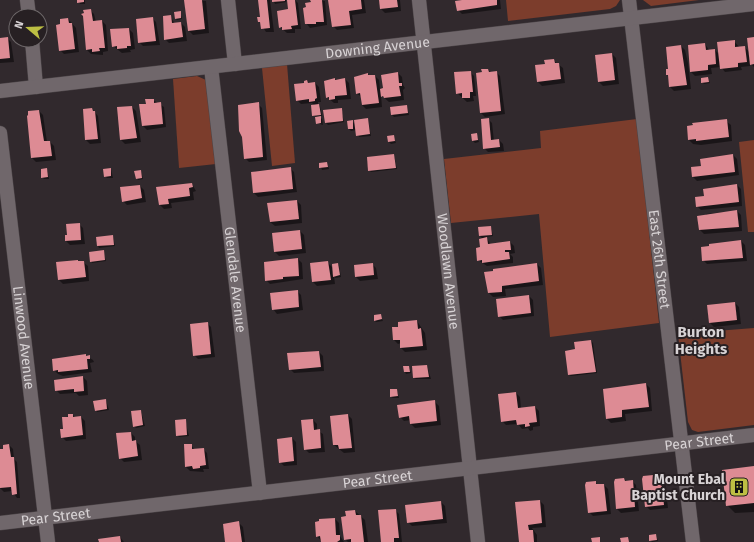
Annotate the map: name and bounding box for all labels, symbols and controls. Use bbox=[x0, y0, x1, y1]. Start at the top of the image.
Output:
north arrow bbox=[8, 8, 48, 48]
text: N bbox=[12, 19, 26, 30]
street label: Downing Avenue bbox=[324, 33, 431, 62]
street label: East 26th Street bbox=[645, 209, 673, 311]
street label: Woodlawn Avenue bbox=[433, 213, 463, 330]
street label: Glendale Avenue bbox=[220, 226, 249, 334]
street label: Linwood Avenue bbox=[9, 285, 38, 390]
district label: Burton Heights bbox=[675, 323, 727, 358]
street label: Pear Street bbox=[664, 429, 736, 454]
street label: Pear Street bbox=[342, 467, 414, 492]
place label: Mount Ebal Baptist Church bbox=[632, 471, 726, 504]
building icon: Mount Ebal Baptist Church bbox=[728, 476, 750, 498]
street label: Pear Street bbox=[20, 504, 92, 530]

